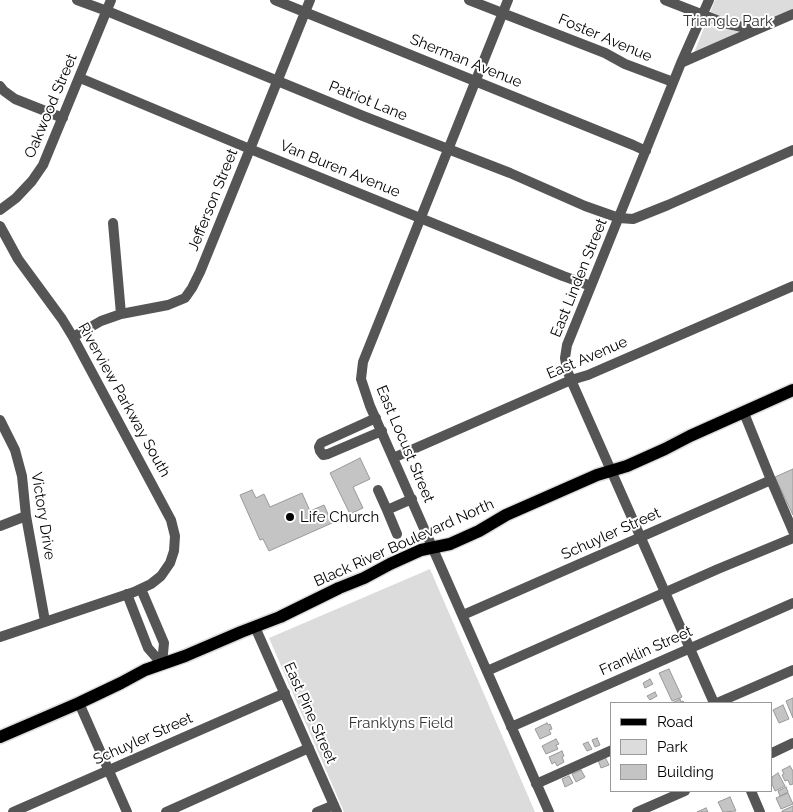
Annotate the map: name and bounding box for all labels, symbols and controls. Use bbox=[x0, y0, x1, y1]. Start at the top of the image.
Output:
street label: Foster Avenue bbox=[555, 10, 655, 66]
park label: Triangle Park bbox=[683, 12, 773, 30]
street label: Sherman Avenue bbox=[407, 30, 525, 92]
street label: Oakwood Street bbox=[21, 51, 81, 161]
street label: Patriot Lane bbox=[326, 77, 410, 125]
street label: Van Buren Avenue bbox=[277, 137, 403, 201]
street label: Jefferson Street bbox=[184, 146, 242, 254]
street label: East Linden Street bbox=[547, 216, 611, 340]
street label: Riverview Parkway South bbox=[74, 320, 174, 480]
street label: East Avenue bbox=[544, 333, 630, 383]
street label: East Locust Street bbox=[372, 383, 438, 505]
street label: Victory Drive bbox=[27, 471, 59, 561]
street label: Black River Boulevard North bbox=[311, 495, 497, 591]
street label: Schuyler Street bbox=[559, 504, 663, 564]
place label: Life Church bbox=[300, 508, 379, 526]
marker: Life Church bbox=[284, 511, 296, 523]
street label: Franklin Street bbox=[597, 622, 695, 680]
street label: East Pine Street bbox=[280, 660, 340, 766]
legend bbox=[610, 702, 773, 792]
street label: Schuyler Street bbox=[91, 709, 195, 769]
text: Road bbox=[657, 713, 693, 731]
park label: Franklyns Field bbox=[349, 714, 453, 732]
text: Park bbox=[657, 738, 688, 756]
text: Building bbox=[657, 763, 714, 781]

